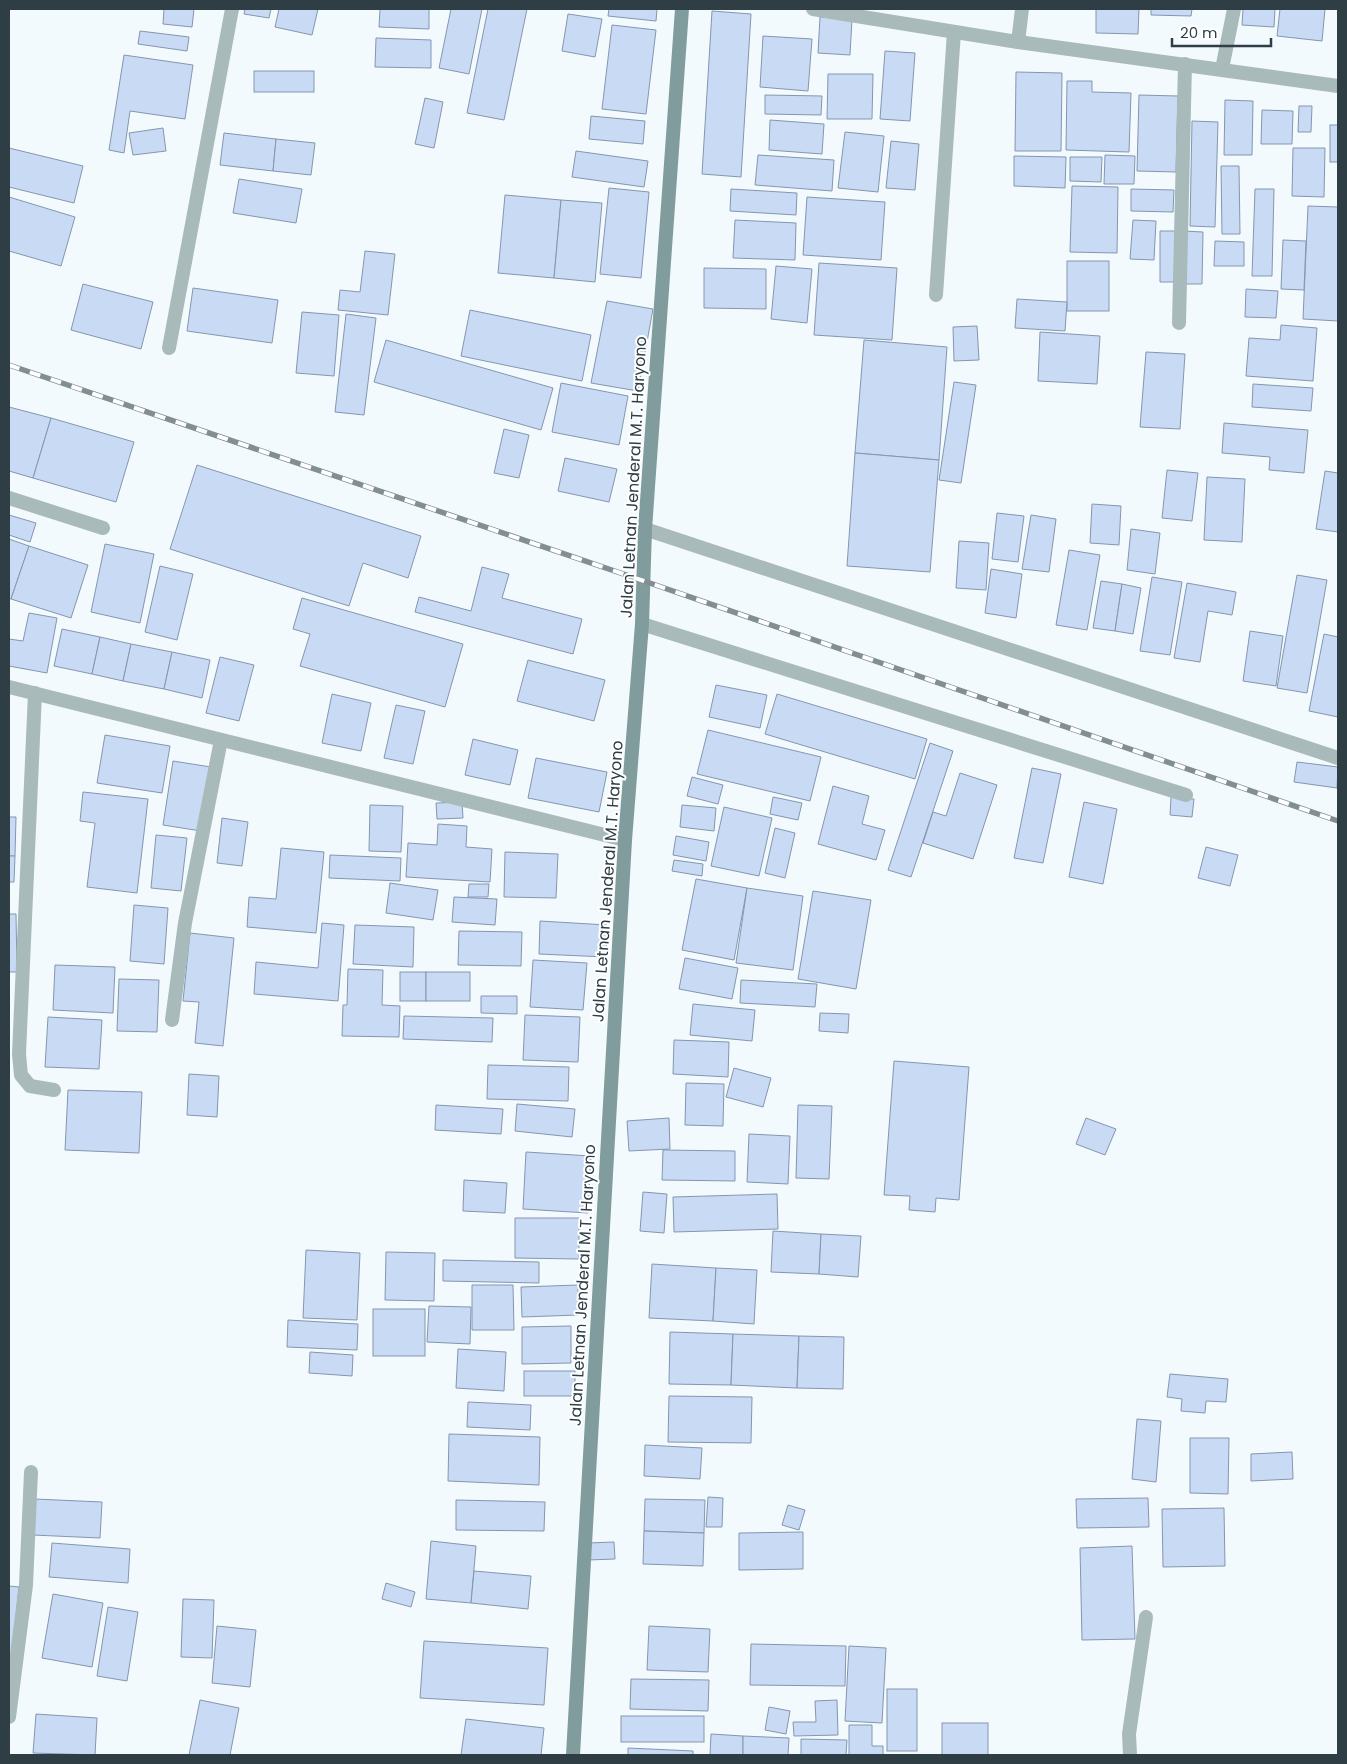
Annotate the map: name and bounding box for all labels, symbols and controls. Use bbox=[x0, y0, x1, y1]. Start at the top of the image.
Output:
scale bar bbox=[1172, 15, 1271, 47]
text: 20 m bbox=[1180, 22, 1218, 43]
street label: Jalan Letnan Jenderal M.T. Haryono bbox=[615, 336, 652, 619]
street label: Jalan Letnan Jenderal M.T. Haryono bbox=[586, 739, 629, 1023]
street label: Jalan Letnan Jenderal M.T. Haryono bbox=[564, 1144, 601, 1427]

